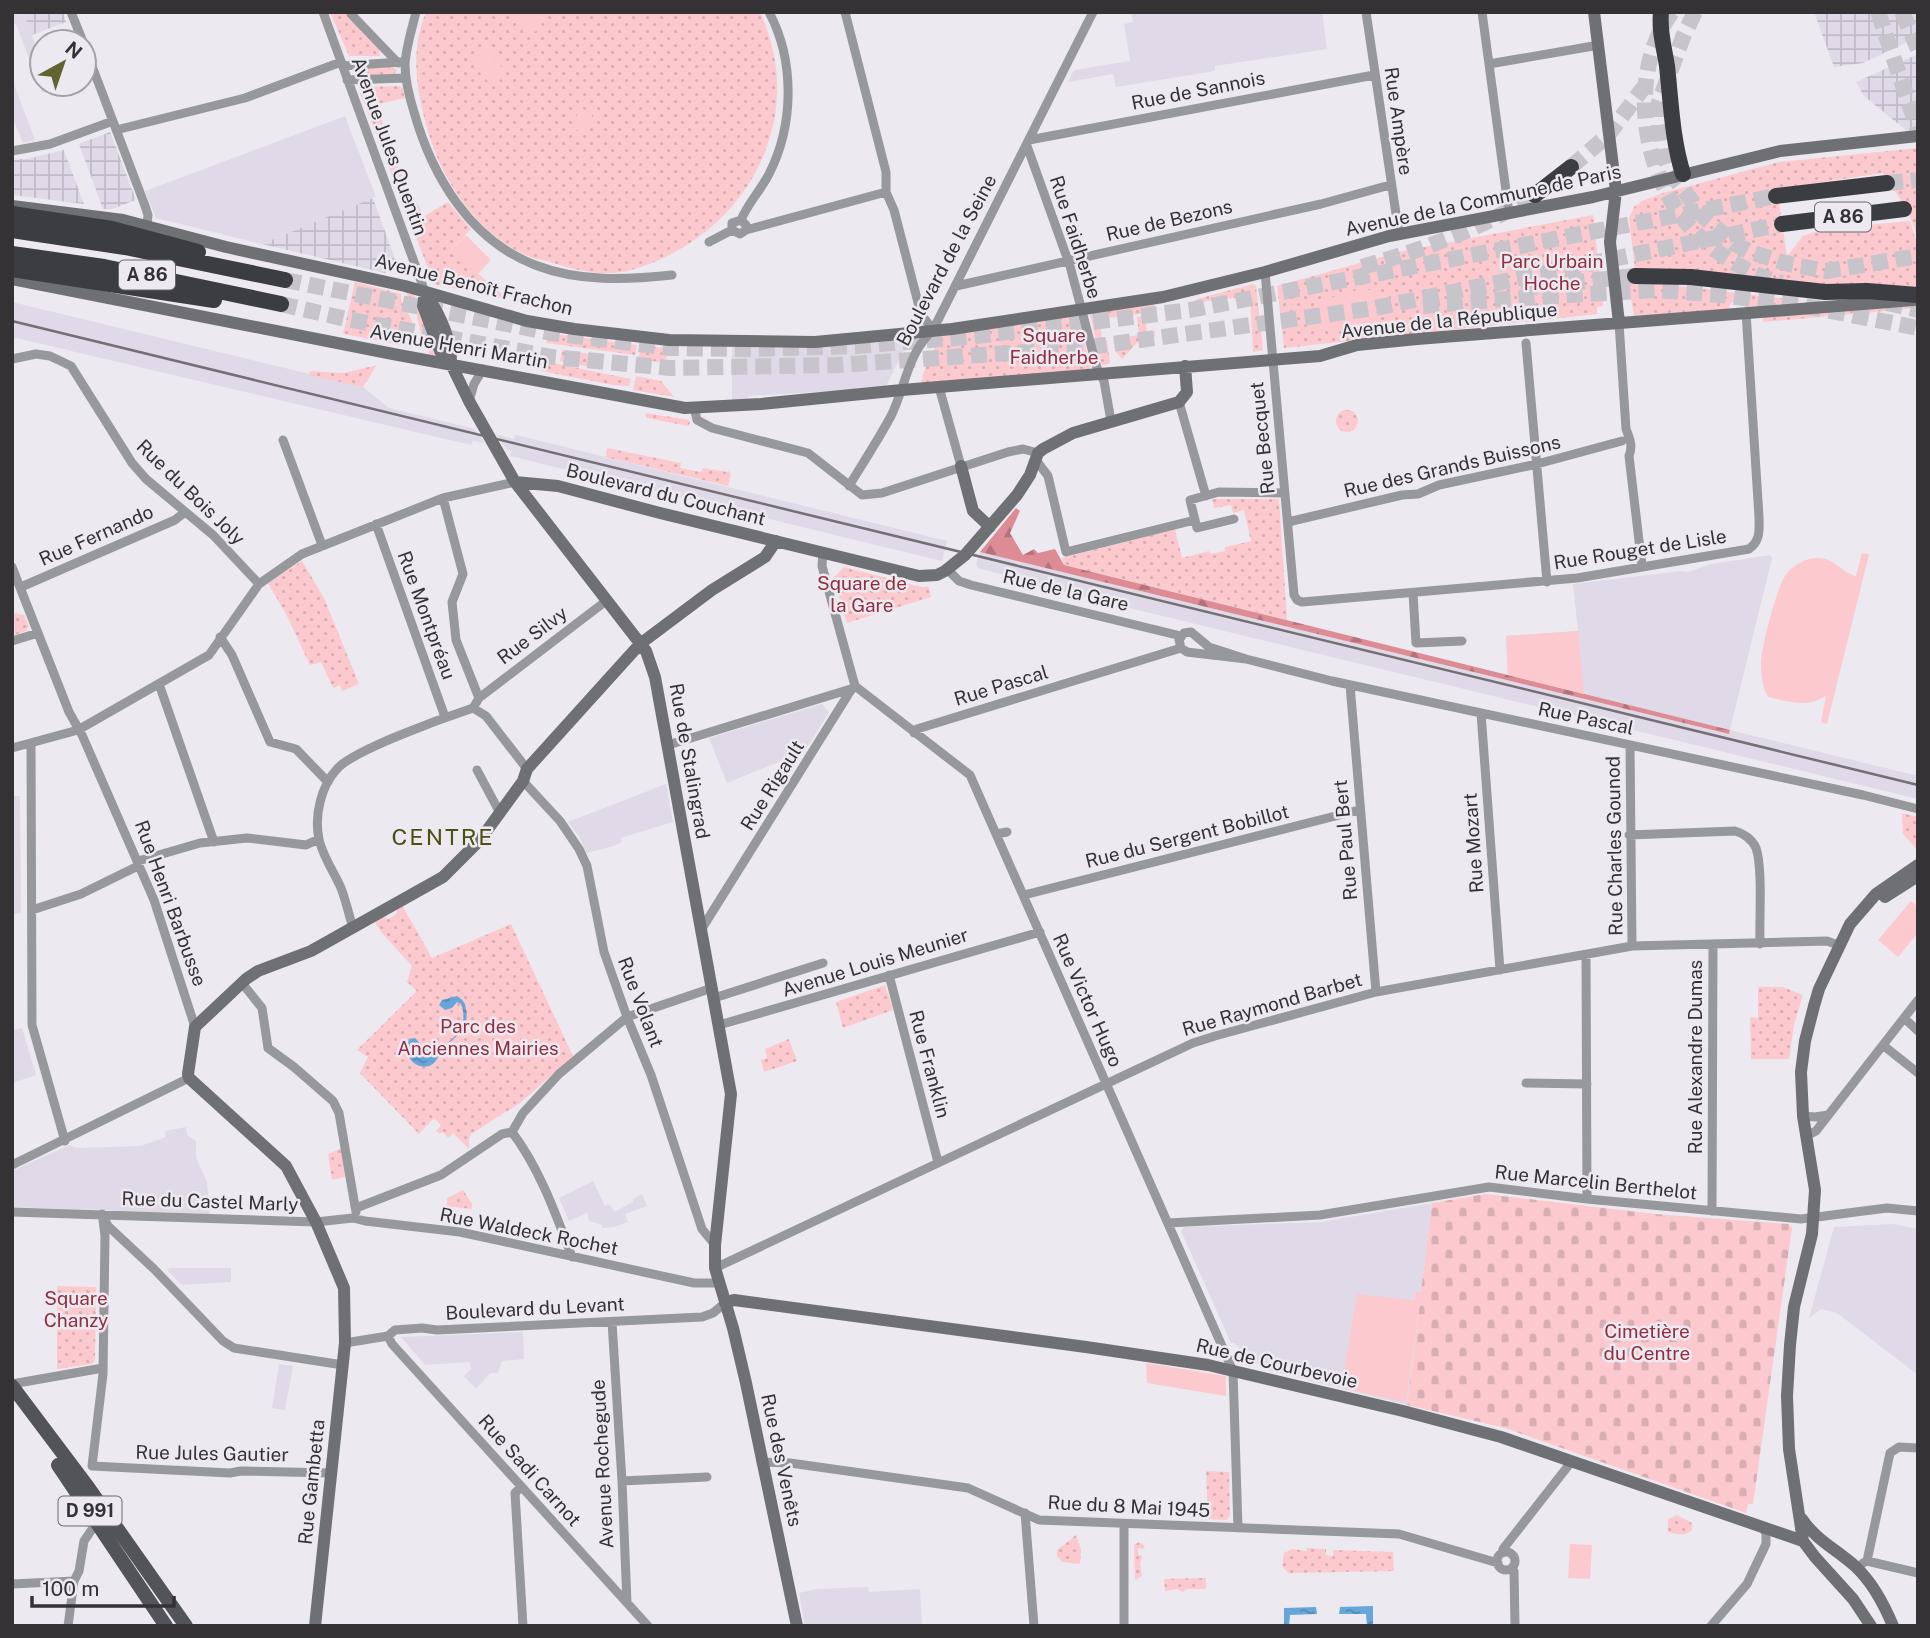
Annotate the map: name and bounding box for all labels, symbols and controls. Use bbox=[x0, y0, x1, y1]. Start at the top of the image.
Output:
north arrow bbox=[28, 28, 98, 98]
text: N bbox=[61, 37, 87, 63]
street label: Avenue Jules Quentin bbox=[347, 54, 433, 238]
street label: Rue Ampère bbox=[1381, 65, 1417, 177]
street label: Rue de Sannois bbox=[1129, 66, 1267, 114]
street label: Avenue de la Commune de Paris bbox=[1343, 160, 1623, 240]
street label: Boulevard de la Seine bbox=[892, 171, 1000, 349]
street label: Rue Faidherbe bbox=[1046, 173, 1106, 301]
street label: Rue de Bezons bbox=[1104, 195, 1234, 245]
road number: A 86 bbox=[1815, 202, 1871, 232]
street label: Avenue Benoît Frachon bbox=[373, 249, 575, 319]
park label: Parc Urbain Hoche bbox=[1501, 250, 1603, 294]
road number: A 86 bbox=[119, 260, 175, 290]
street label: Avenue de la République bbox=[1340, 298, 1558, 342]
street label: Avenue Henri Martin bbox=[368, 320, 550, 372]
park label: Square Faidherbe bbox=[1009, 324, 1099, 368]
street label: Rue Becquet bbox=[1245, 381, 1279, 495]
street label: Rue des Grands Buissons bbox=[1341, 430, 1563, 502]
street label: Rue du Bois Joly bbox=[132, 435, 250, 549]
street label: Boulevard du Couchant bbox=[564, 459, 768, 529]
street label: Rue Fernando bbox=[35, 500, 157, 570]
street label: Rue Rouget de Lisle bbox=[1552, 524, 1728, 574]
street label: Rue Montpréau bbox=[394, 548, 460, 682]
street label: Rue de la Gare bbox=[1001, 565, 1131, 615]
park label: Square de la Gare bbox=[817, 572, 907, 616]
street label: Rue Silvy bbox=[493, 602, 571, 668]
street label: Rue Pascal bbox=[951, 660, 1051, 710]
street label: Rue de Stalingrad bbox=[665, 681, 715, 841]
street label: Rue Pascal bbox=[1536, 697, 1636, 739]
street label: Rue Rigault bbox=[736, 736, 808, 834]
street label: Rue Charles Gounod bbox=[1601, 756, 1627, 936]
street label: Rue Paul Bert bbox=[1329, 779, 1361, 901]
street label: Rue Mozart bbox=[1459, 792, 1487, 894]
street label: Rue du Sergent Bobillot bbox=[1083, 800, 1291, 872]
street label: Rue Henri Barbusse bbox=[131, 817, 211, 989]
district label: CENTRE bbox=[391, 823, 495, 850]
street label: Avenue Louis Meunier bbox=[779, 923, 971, 1001]
street label: Rue Victor Hugo bbox=[1049, 930, 1127, 1070]
street label: Rue Volant bbox=[614, 954, 668, 1050]
street label: Rue Alexandre Dumas bbox=[1684, 960, 1706, 1154]
street label: Rue Raymond Barbet bbox=[1180, 968, 1364, 1040]
street label: Rue Franklin bbox=[905, 1008, 955, 1120]
park label: Parc des Anciennes Mairies bbox=[397, 1015, 559, 1059]
street label: Rue Marcelin Berthelot bbox=[1494, 1160, 1698, 1204]
street label: Rue du Castel Marly bbox=[121, 1187, 299, 1215]
street label: Rue Waldeck Rochet bbox=[438, 1203, 620, 1259]
park label: Square Chanzy bbox=[44, 1287, 108, 1331]
street label: Boulevard du Levant bbox=[445, 1292, 625, 1324]
park label: Cimetière du Centre bbox=[1604, 1320, 1690, 1364]
street label: Rue de Courbevoie bbox=[1194, 1334, 1360, 1392]
street label: Avenue Rochegude bbox=[587, 1379, 617, 1549]
street label: Rue des Venêts bbox=[757, 1391, 807, 1529]
street label: Rue Sadi Carnot bbox=[474, 1410, 586, 1530]
street label: Rue Gambetta bbox=[293, 1418, 329, 1546]
street label: Rue Jules Gautier bbox=[135, 1441, 289, 1465]
street label: Rue du 8 Mai 1945 bbox=[1047, 1491, 1211, 1521]
road number: D 991 bbox=[58, 1496, 122, 1526]
scale bar bbox=[32, 1564, 173, 1608]
text: 100 m bbox=[42, 1576, 99, 1601]

